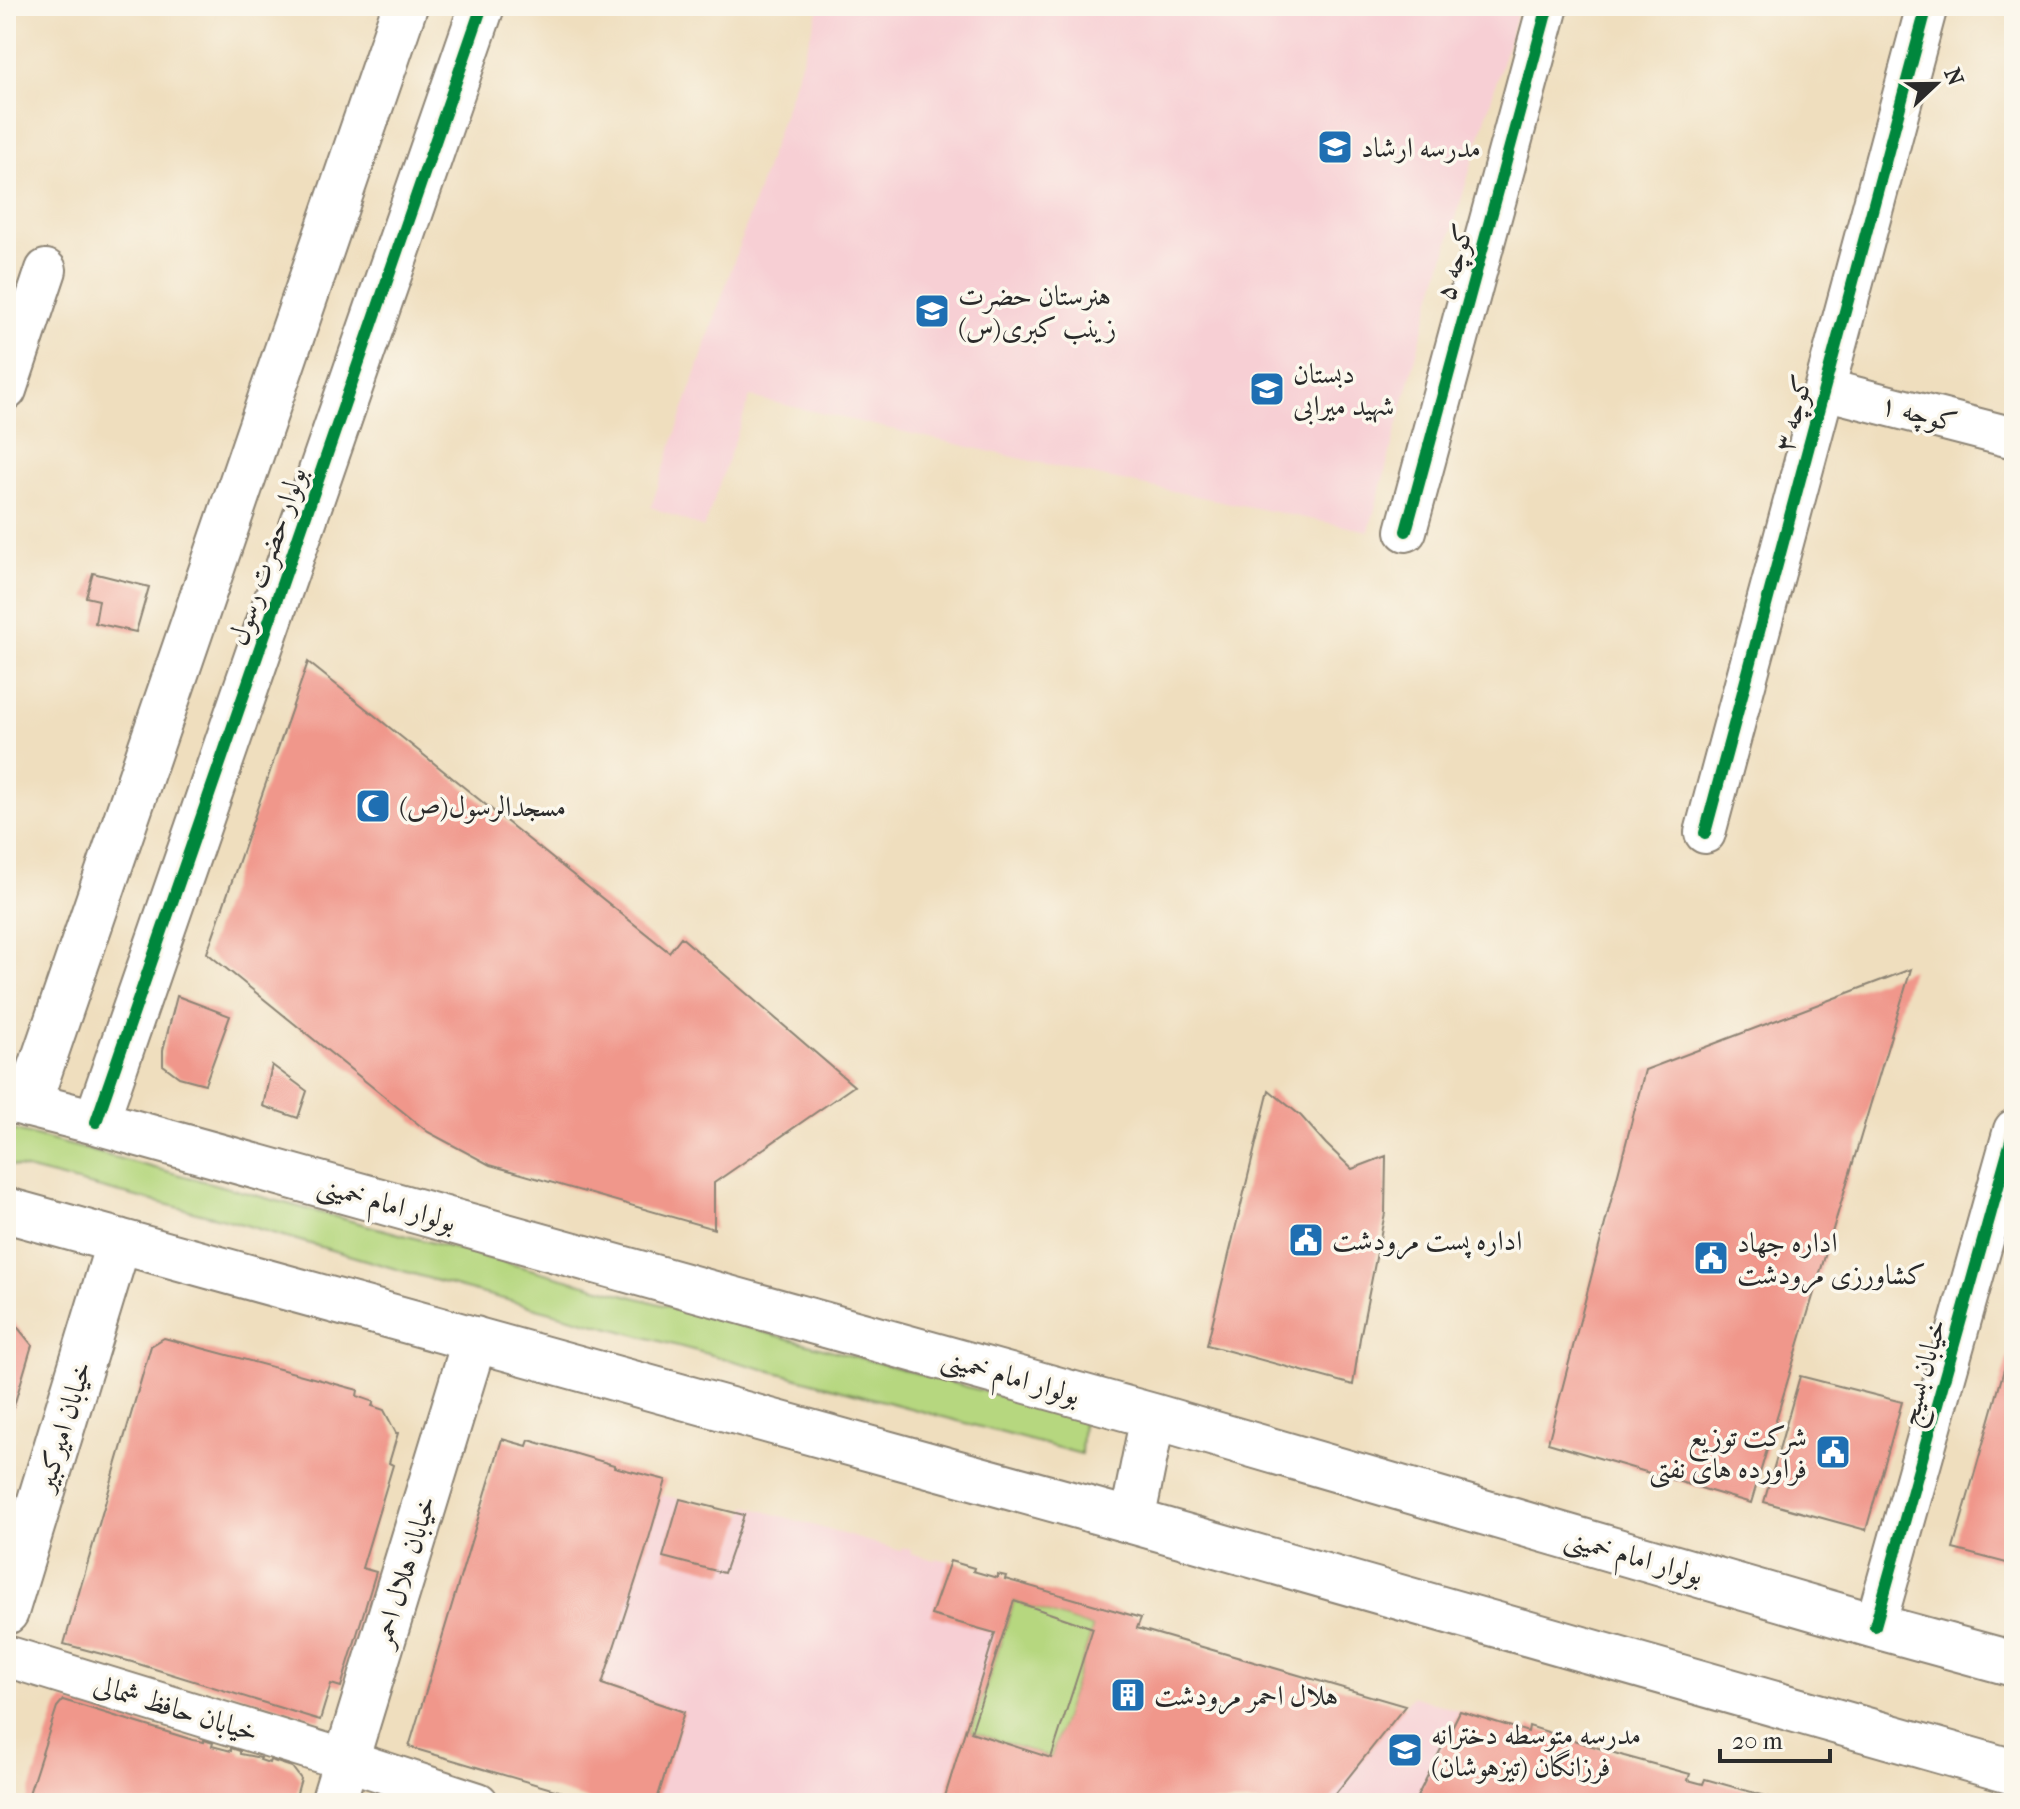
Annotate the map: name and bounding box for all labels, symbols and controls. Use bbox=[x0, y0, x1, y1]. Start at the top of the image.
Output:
north arrow bbox=[1896, 44, 1976, 124]
text: N bbox=[1938, 64, 1969, 90]
school or university icon: مدرسه ارشاد bbox=[1316, 128, 1354, 166]
place label: مدرسه ارشاد bbox=[1361, 131, 1481, 164]
street label: کوچه ۵ bbox=[1428, 220, 1483, 305]
place label: هنرستان حضرت زینب کبری(س) bbox=[958, 279, 1116, 345]
school or university icon: هنرستان حضرت زینب کبری(س) bbox=[913, 292, 951, 330]
place label: دبستان شهید میرابی bbox=[1293, 357, 1394, 425]
school or university icon: دبستان شهید میرابی bbox=[1248, 370, 1286, 408]
street label: کوچه ۳ bbox=[1767, 371, 1822, 456]
street label: کوچه ۱ bbox=[1876, 387, 1961, 442]
street label: بولوار حضرت رسول bbox=[221, 462, 315, 650]
mosque icon: مسجدالرسول(ص) bbox=[354, 787, 392, 825]
place label: مسجدالرسول(ص) bbox=[399, 790, 566, 824]
street label: بولوار امام خمینی bbox=[312, 1168, 460, 1246]
public building icon: اداره پست مرودشت bbox=[1287, 1221, 1325, 1259]
place label: اداره پست مرودشت bbox=[1332, 1224, 1522, 1260]
place label: اداره جهاد کشاورزی مرودشت bbox=[1737, 1226, 1926, 1294]
public building icon: اداره جهاد کشاورزی مرودشت bbox=[1692, 1239, 1730, 1277]
street label: خیابان بسیج bbox=[1891, 1315, 1961, 1432]
street label: بولوار امام خمینی bbox=[936, 1341, 1084, 1419]
street label: خیابان امیرکبیر bbox=[27, 1357, 98, 1498]
place label: شرکت توزیع فراورده های نفتی bbox=[1649, 1420, 1807, 1489]
public building icon: شرکت توزیع فراورده های نفتی bbox=[1814, 1433, 1852, 1471]
street label: خیابان هلال احمر bbox=[364, 1491, 444, 1654]
street label: بولوار امام خمینی bbox=[1559, 1521, 1707, 1599]
street label: خیابان حافظ شمالی bbox=[90, 1667, 262, 1749]
building icon: هلال احمر مرودشت bbox=[1109, 1676, 1147, 1714]
place label: هلال احمر مرودشت bbox=[1154, 1679, 1338, 1715]
scale bar bbox=[1720, 1713, 1830, 1763]
place label: مدرسه متوسطه دخترانه فرزانگان (تیزهوشان) bbox=[1431, 1718, 1641, 1784]
text: 20 m bbox=[1732, 1727, 1783, 1755]
school or university icon: مدرسه متوسطه دخترانه فرزانگان (تیزهوشان) bbox=[1386, 1731, 1424, 1769]

